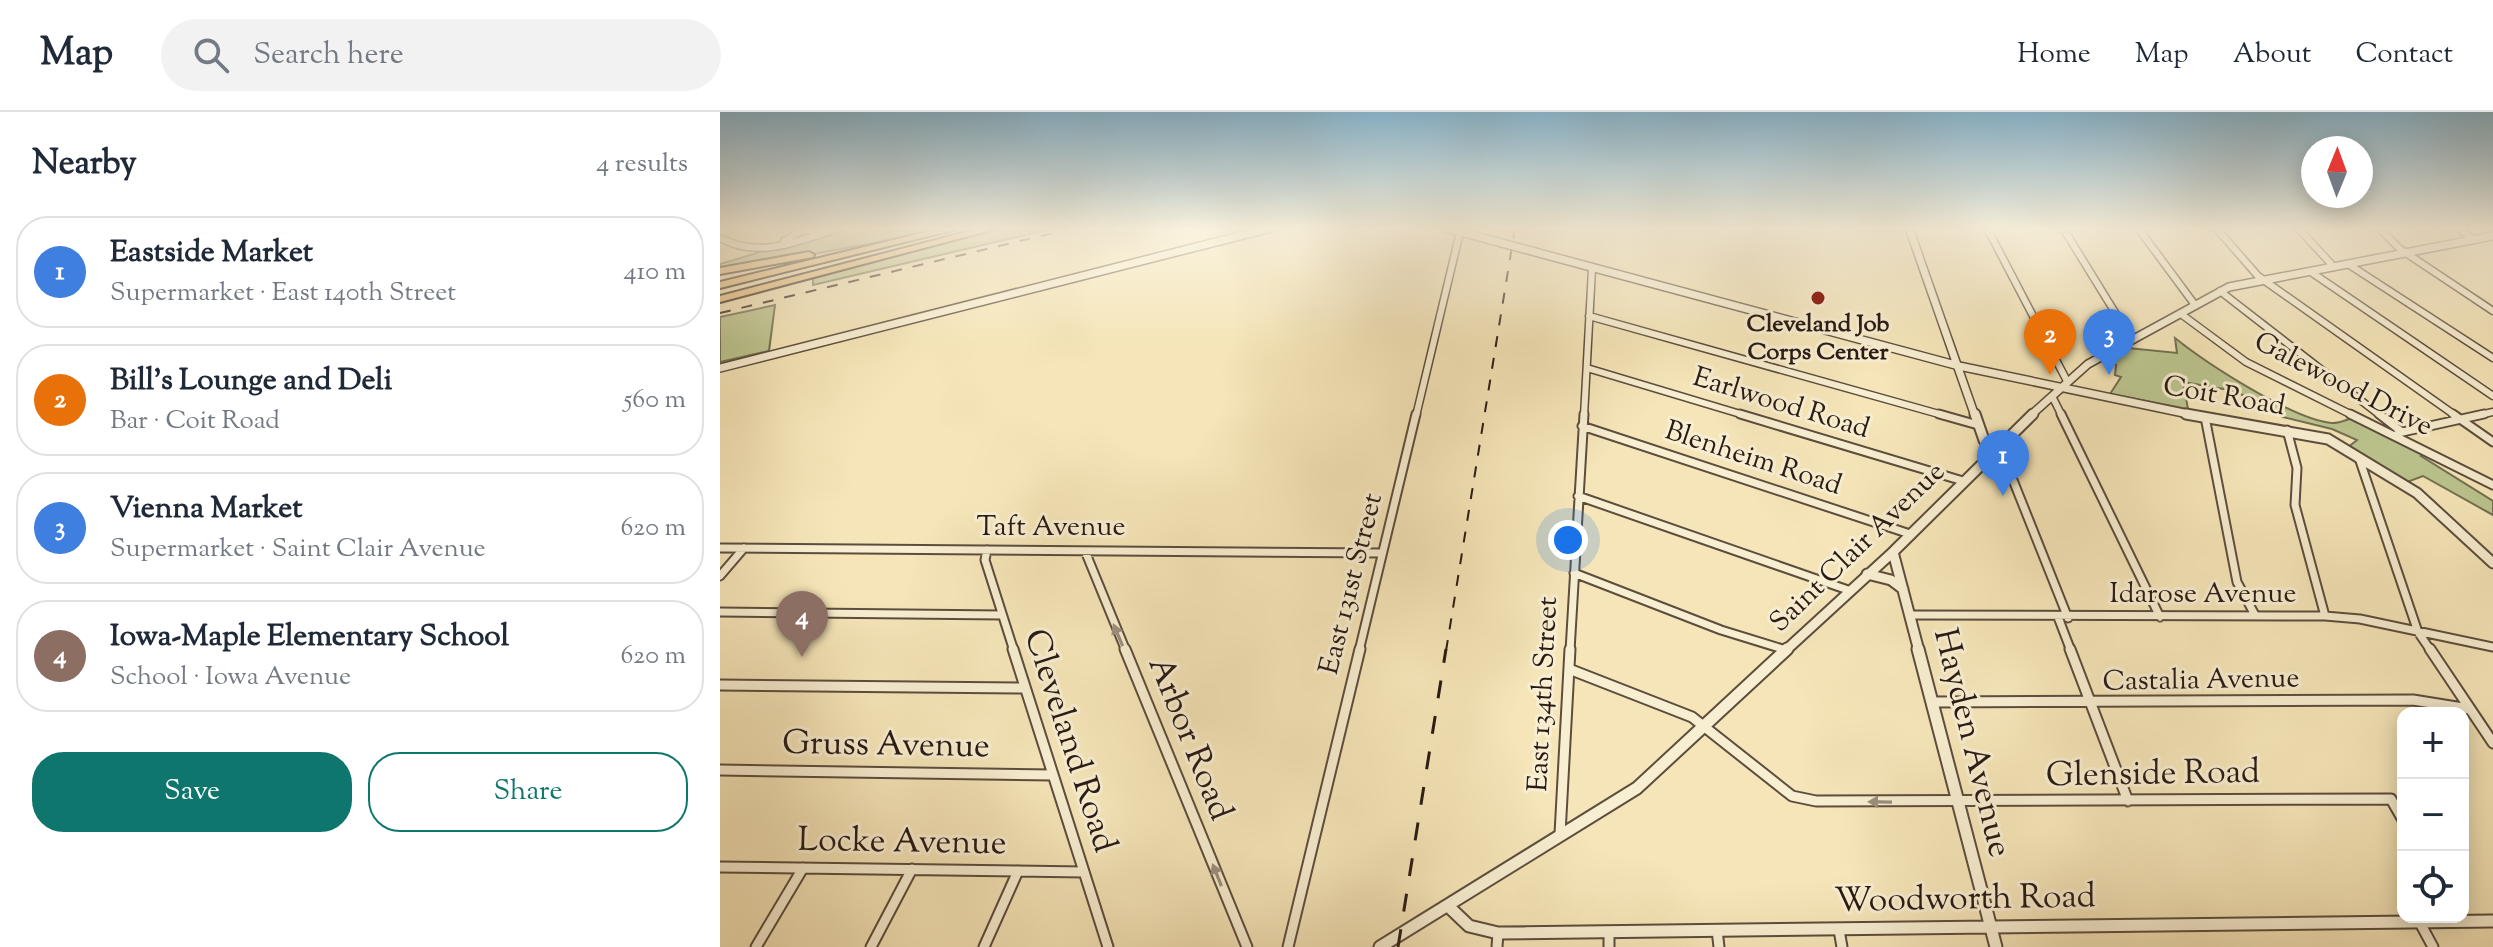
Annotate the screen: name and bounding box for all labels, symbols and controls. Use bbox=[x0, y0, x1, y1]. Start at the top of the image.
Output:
search box bbox=[161, 19, 721, 91]
text: Map bbox=[40, 28, 113, 82]
icon: search bbox=[189, 33, 233, 77]
text: Search here bbox=[253, 34, 404, 77]
text: Home bbox=[2017, 35, 2091, 75]
text: Map bbox=[2135, 35, 2189, 75]
text: About bbox=[2233, 35, 2311, 75]
text: Contact bbox=[2355, 35, 2453, 75]
north arrow bbox=[2301, 136, 2373, 208]
text: Nearby bbox=[32, 140, 137, 189]
text: 4 results bbox=[596, 146, 688, 183]
text: Eastside Market bbox=[110, 232, 313, 275]
text: 1 bbox=[56, 254, 64, 291]
text: 410 m bbox=[624, 254, 686, 291]
text: Supermarket · East 140th Street bbox=[110, 275, 456, 312]
marker: Cleveland Job Corps Center bbox=[1809, 289, 1827, 307]
place label: Cleveland Job Corps Center bbox=[1747, 308, 1889, 370]
pin: 2 bbox=[2024, 309, 2076, 375]
pin: 3 bbox=[2083, 309, 2135, 375]
street label: Galewood Drive bbox=[2247, 323, 2439, 447]
street label: Earlwood Road bbox=[1688, 358, 1874, 450]
text: Bill's Lounge and Deli bbox=[110, 360, 392, 403]
street label: Coit Road bbox=[2160, 367, 2288, 427]
text: 2 bbox=[54, 382, 66, 419]
text: 560 m bbox=[623, 382, 686, 419]
text: Bar · Coit Road bbox=[110, 403, 280, 440]
street label: Blenheim Road bbox=[1659, 412, 1847, 506]
pin: 1 bbox=[1977, 430, 2029, 496]
street label: Saint Clair Avenue bbox=[1761, 454, 1955, 642]
text: Vienna Market bbox=[110, 488, 302, 531]
street label: East 131st Street bbox=[1310, 489, 1394, 679]
street label: Taft Avenue bbox=[977, 508, 1125, 548]
text: 3 bbox=[55, 510, 65, 547]
text: 620 m bbox=[620, 510, 686, 547]
your location bbox=[1548, 520, 1588, 560]
text: Supermarket · Saint Clair Avenue bbox=[110, 531, 486, 568]
street label: Idarose Avenue bbox=[2110, 575, 2296, 615]
pin: 4 bbox=[776, 591, 828, 657]
street label: East 134th Street bbox=[1519, 595, 1569, 793]
text: Iowa-Maple Elementary School bbox=[110, 616, 509, 659]
street label: Cleveland Road bbox=[1010, 623, 1128, 859]
one-way arrow bbox=[1111, 623, 1124, 646]
street label: Hayden Avenue bbox=[1919, 624, 2023, 862]
text: 4 bbox=[53, 638, 67, 675]
text: 620 m bbox=[620, 638, 686, 675]
street label: Arbor Road bbox=[1134, 650, 1244, 828]
text: School · Iowa Avenue bbox=[110, 659, 351, 696]
street label: Castalia Avenue bbox=[2102, 659, 2300, 703]
map controls bbox=[2397, 707, 2469, 923]
button: + bbox=[2397, 707, 2469, 779]
street label: Gruss Avenue bbox=[782, 720, 990, 772]
street label: Glenside Road bbox=[2046, 749, 2260, 801]
button: Save bbox=[32, 752, 352, 832]
button: Share bbox=[368, 752, 688, 832]
button: − bbox=[2397, 779, 2469, 851]
one-way arrow bbox=[1867, 796, 1892, 808]
street label: Locke Avenue bbox=[797, 817, 1007, 869]
button: locate bbox=[2397, 851, 2469, 923]
one-way arrow bbox=[1210, 863, 1223, 887]
street label: Woodworth Road bbox=[1834, 873, 2096, 927]

